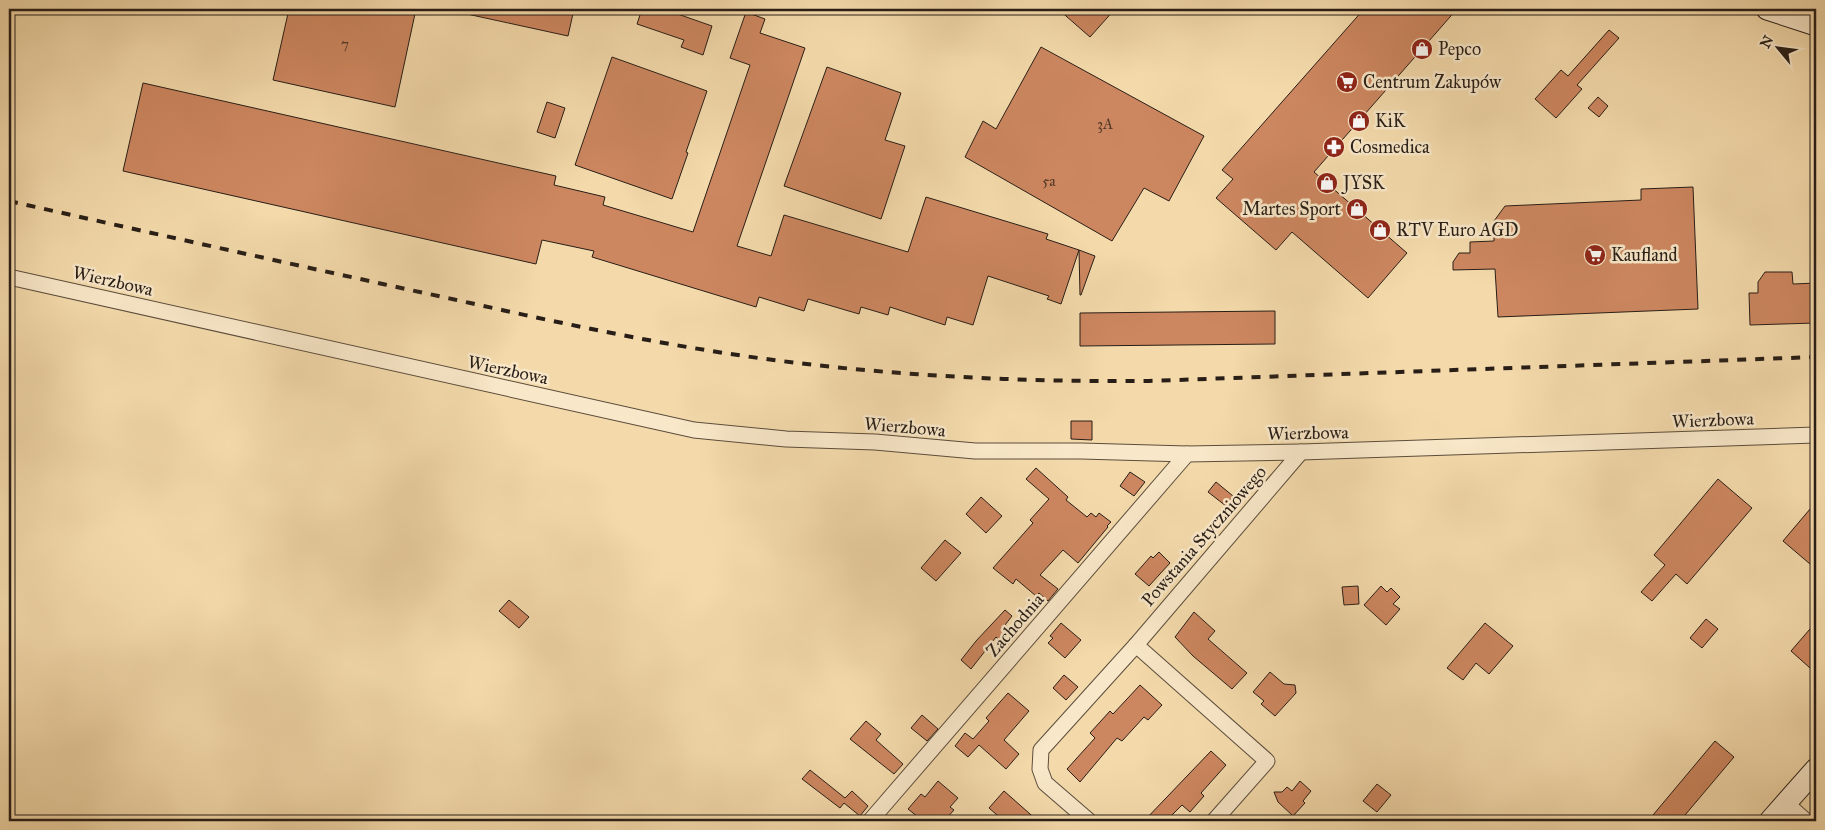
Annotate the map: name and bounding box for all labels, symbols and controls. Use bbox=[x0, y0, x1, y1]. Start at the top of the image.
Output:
north arrow bbox=[1752, 22, 1802, 72]
text: N bbox=[1757, 33, 1777, 51]
house number: 7 bbox=[341, 35, 349, 53]
shop icon: Pepco bbox=[1410, 37, 1434, 61]
place label: Pepco bbox=[1438, 38, 1481, 60]
supermarket icon: Centrum Zakupów bbox=[1335, 70, 1359, 94]
place label: Centrum Zakupów bbox=[1363, 71, 1501, 93]
shop icon: KiK bbox=[1347, 109, 1371, 133]
place label: KiK bbox=[1375, 110, 1407, 132]
house number: 3A bbox=[1097, 115, 1113, 133]
pharmacy icon: Cosmedica bbox=[1322, 135, 1346, 159]
place label: Cosmedica bbox=[1350, 136, 1430, 158]
shop icon: JYSK bbox=[1315, 171, 1339, 195]
house number: 5a bbox=[1042, 172, 1056, 190]
place label: JYSK bbox=[1341, 172, 1386, 195]
shop icon: Martes Sport bbox=[1345, 197, 1369, 221]
place label: Martes Sport bbox=[1242, 198, 1342, 220]
shop icon: RTV Euro AGD bbox=[1368, 218, 1392, 242]
place label: RTV Euro AGD bbox=[1396, 219, 1519, 241]
supermarket icon: Kaufland bbox=[1583, 243, 1607, 267]
place label: Kaufland bbox=[1611, 244, 1678, 266]
street label: Wierzbowa bbox=[71, 261, 156, 301]
street label: Wierzbowa bbox=[466, 351, 551, 389]
street label: Wierzbowa bbox=[1672, 408, 1755, 432]
street label: Wierzbowa bbox=[863, 412, 947, 442]
street label: Wierzbowa bbox=[1267, 421, 1349, 445]
street label: Powstania Styczniowego bbox=[1137, 461, 1272, 611]
street label: Zachodnia bbox=[981, 588, 1049, 661]

